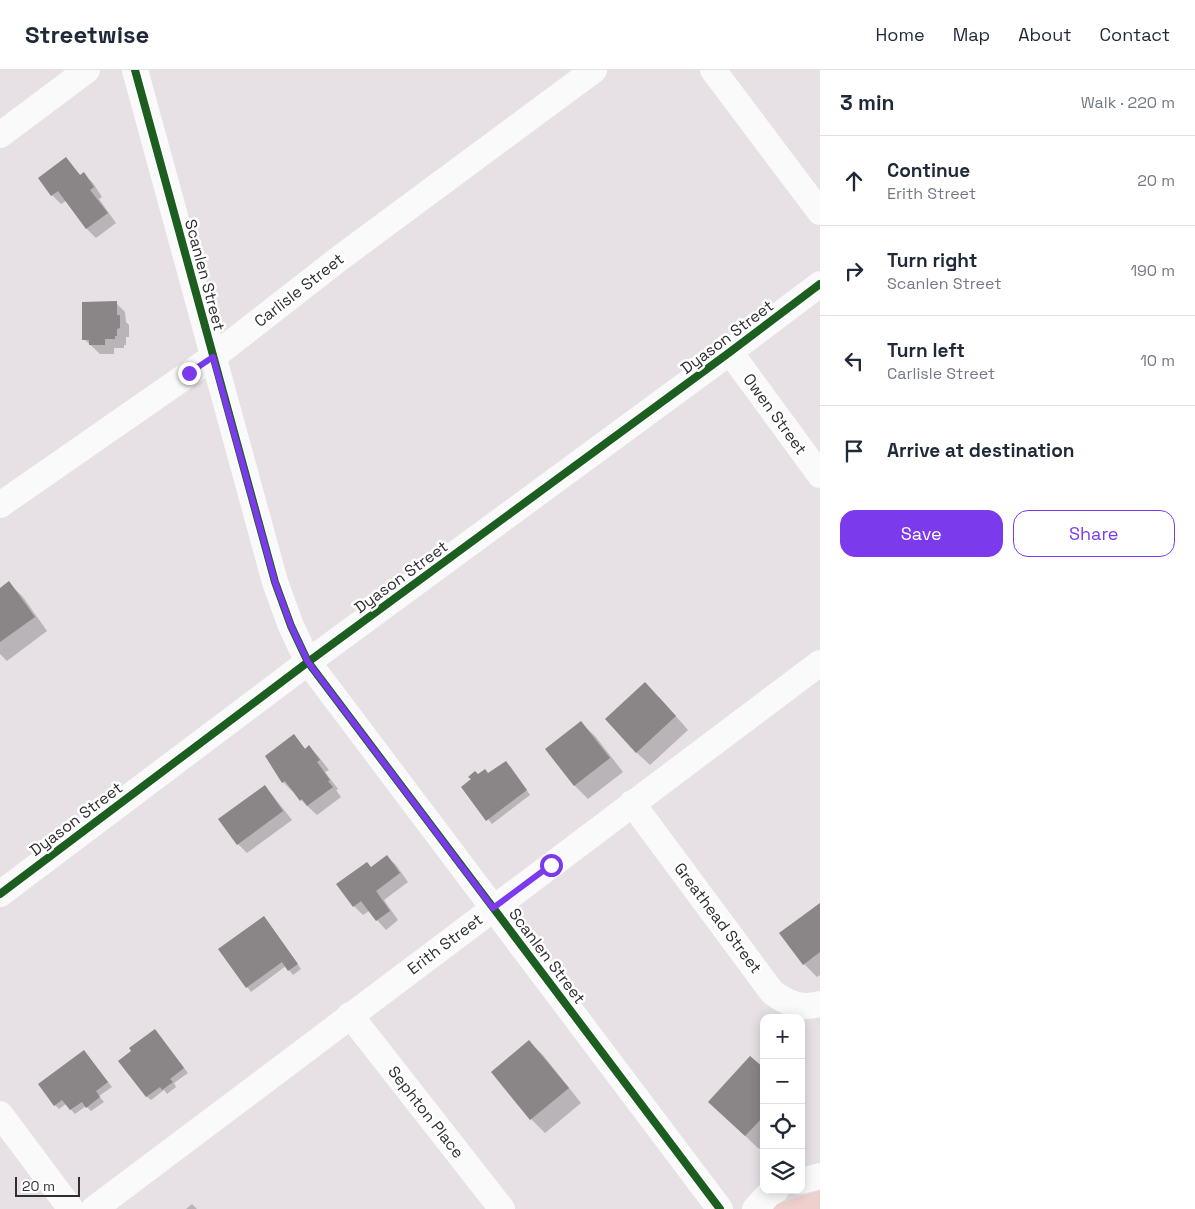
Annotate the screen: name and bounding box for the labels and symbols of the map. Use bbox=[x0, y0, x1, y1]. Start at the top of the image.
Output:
street label: Scanlen Street bbox=[180, 217, 230, 333]
street label: Carlisle Street bbox=[250, 248, 348, 332]
street label: Dyason Street bbox=[676, 295, 778, 379]
route end bbox=[178, 362, 201, 385]
street label: Owen Street bbox=[738, 369, 812, 459]
street label: Dyason Street bbox=[350, 536, 452, 618]
street label: Dyason Street bbox=[25, 777, 127, 861]
route start bbox=[540, 854, 563, 877]
street label: Greathead Street bbox=[669, 858, 767, 978]
street label: Scanlen Street bbox=[504, 904, 590, 1008]
street label: Erith Street bbox=[403, 909, 487, 979]
street label: Sephton Place bbox=[383, 1062, 469, 1162]
scale bar bbox=[15, 1174, 80, 1197]

